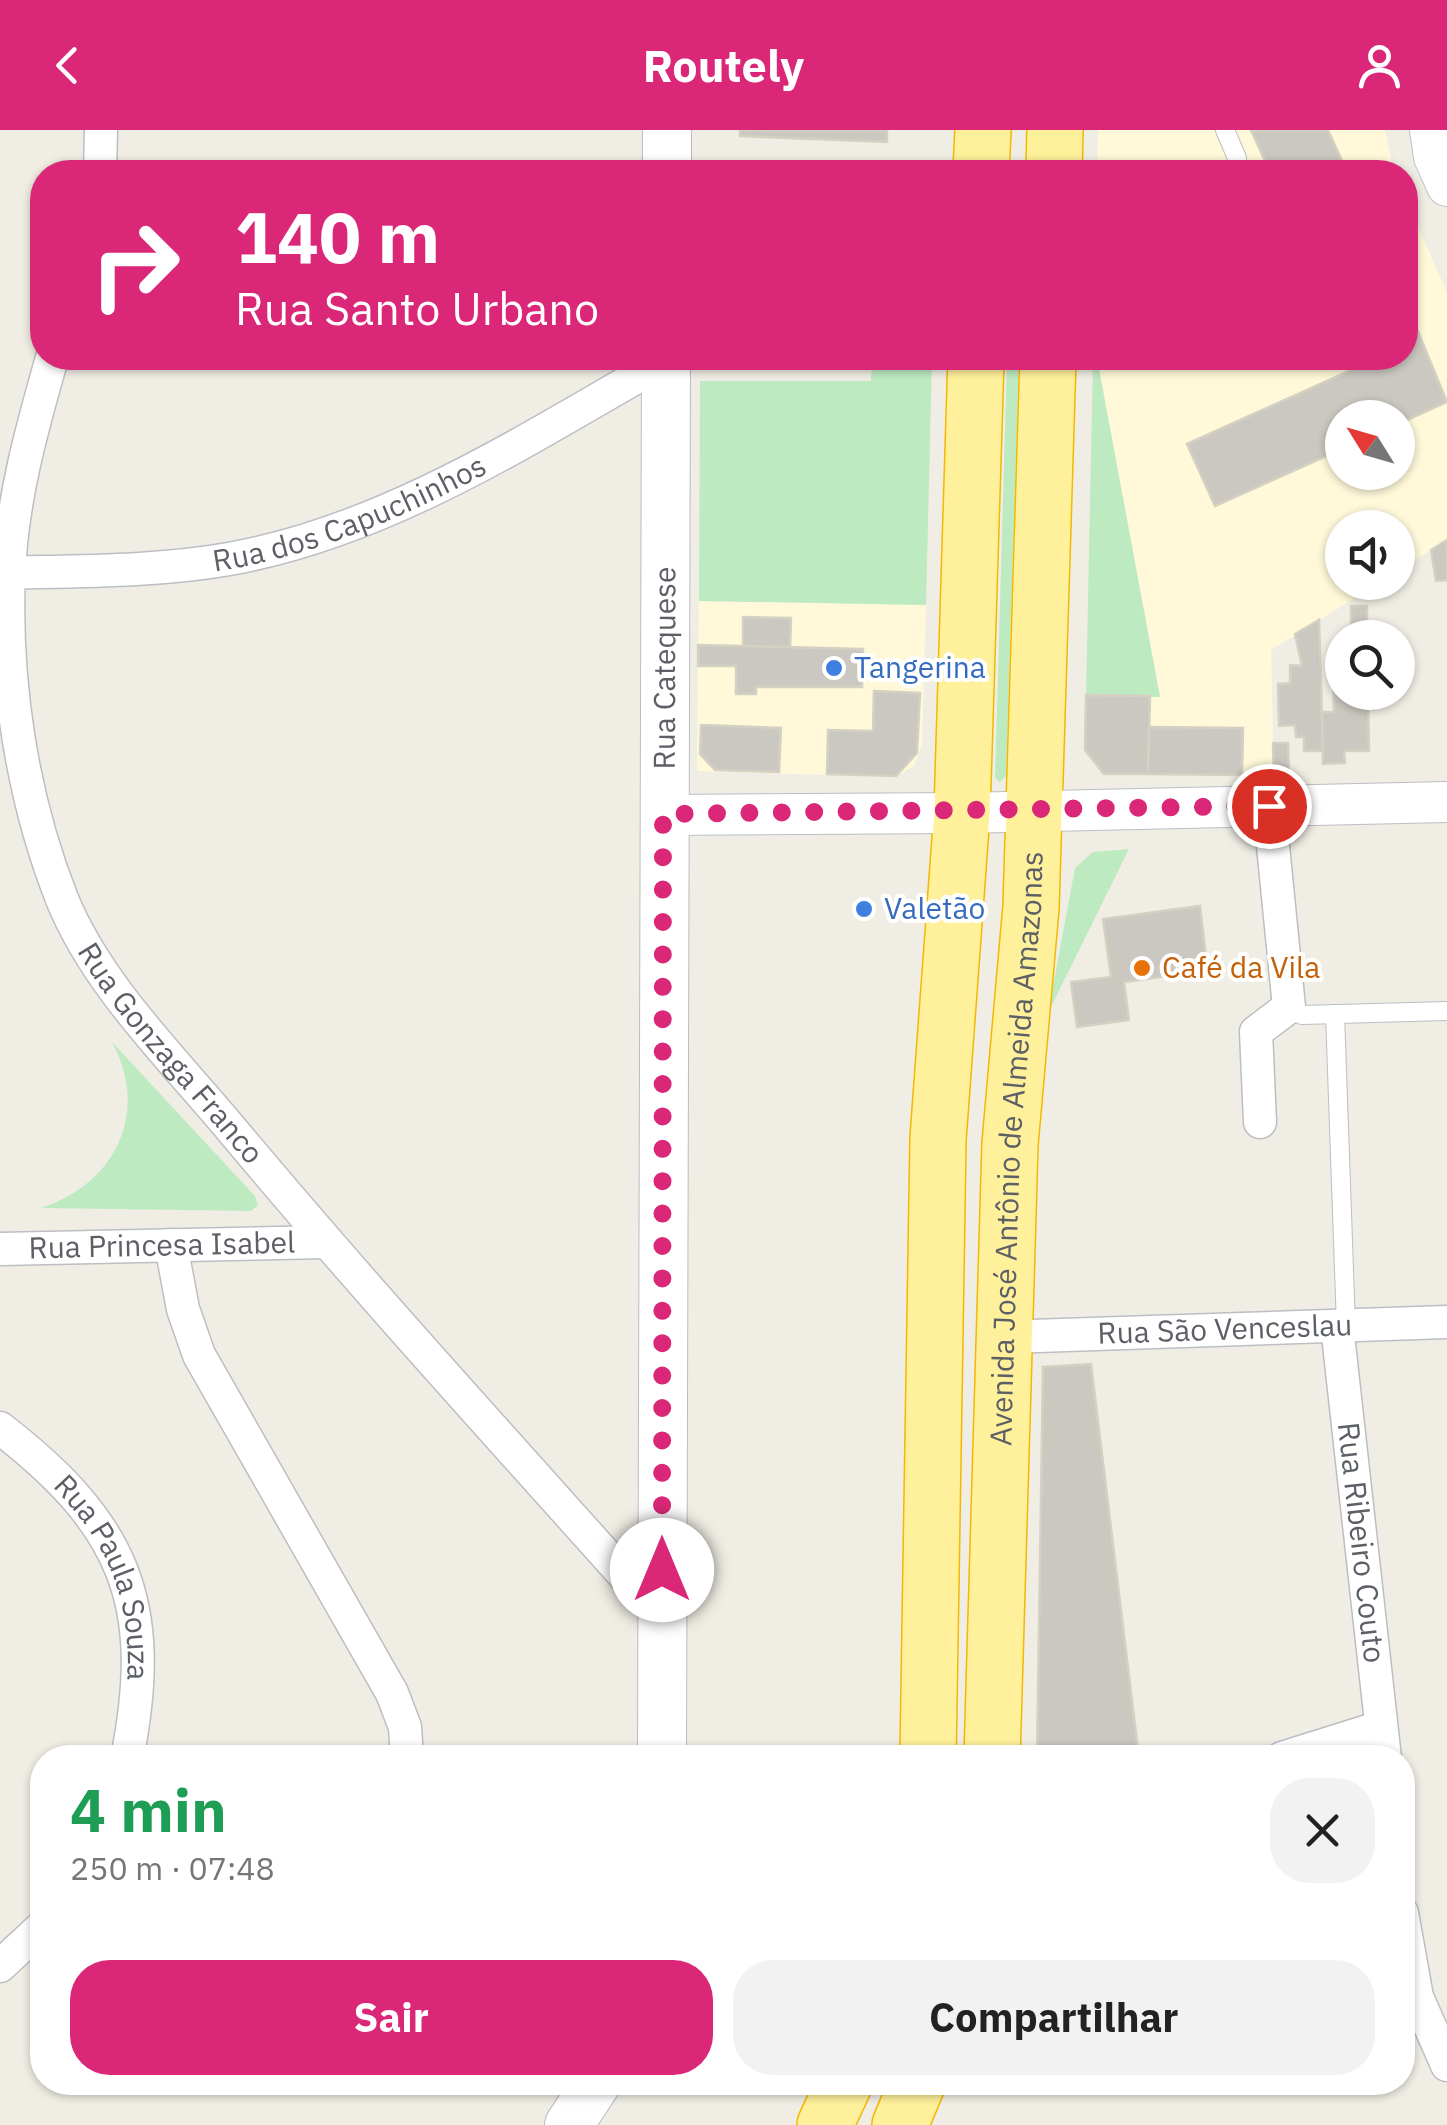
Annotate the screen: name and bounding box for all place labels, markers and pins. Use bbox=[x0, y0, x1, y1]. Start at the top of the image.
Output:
place label: Tangerina bbox=[854, 647, 986, 686]
marker: Tangerina bbox=[823, 657, 845, 679]
pin bbox=[1227, 764, 1312, 849]
place label: Valetão bbox=[884, 888, 985, 927]
marker: Valetão bbox=[853, 898, 875, 920]
place label: Café da Vila bbox=[1162, 947, 1320, 986]
marker: Café da Vila bbox=[1131, 957, 1153, 979]

